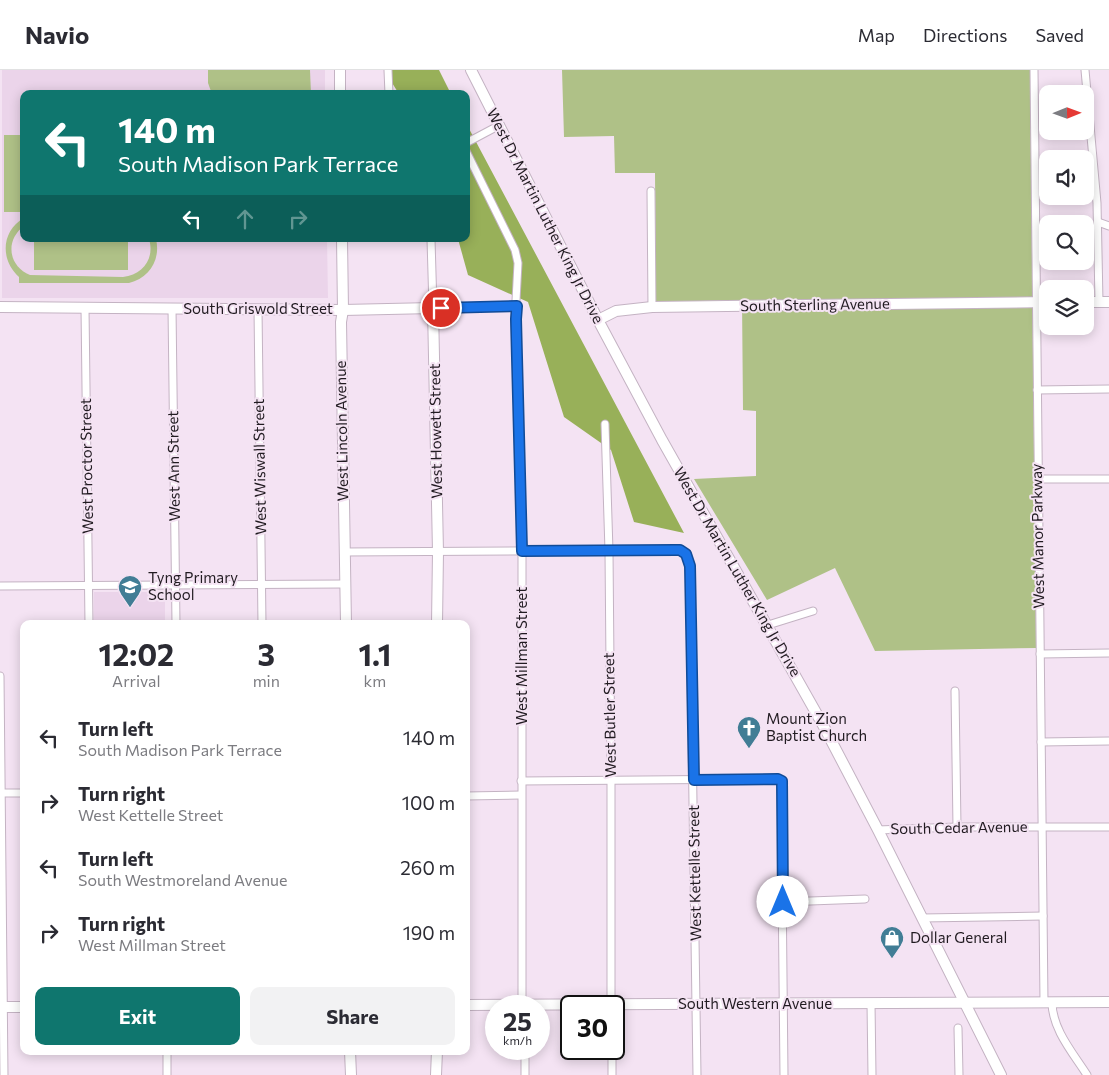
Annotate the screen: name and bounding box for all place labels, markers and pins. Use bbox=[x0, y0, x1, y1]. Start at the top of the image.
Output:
pin bbox=[420, 287, 462, 329]
place label: Tyng Primary School bbox=[148, 568, 238, 603]
school or university icon: Tyng Primary School bbox=[117, 574, 143, 608]
place label: Mount Zion Baptist Church bbox=[766, 709, 867, 744]
church icon: Mount Zion Baptist Church bbox=[736, 715, 762, 749]
shop icon: Dollar General bbox=[879, 925, 905, 959]
place label: Dollar General bbox=[910, 928, 1007, 946]

